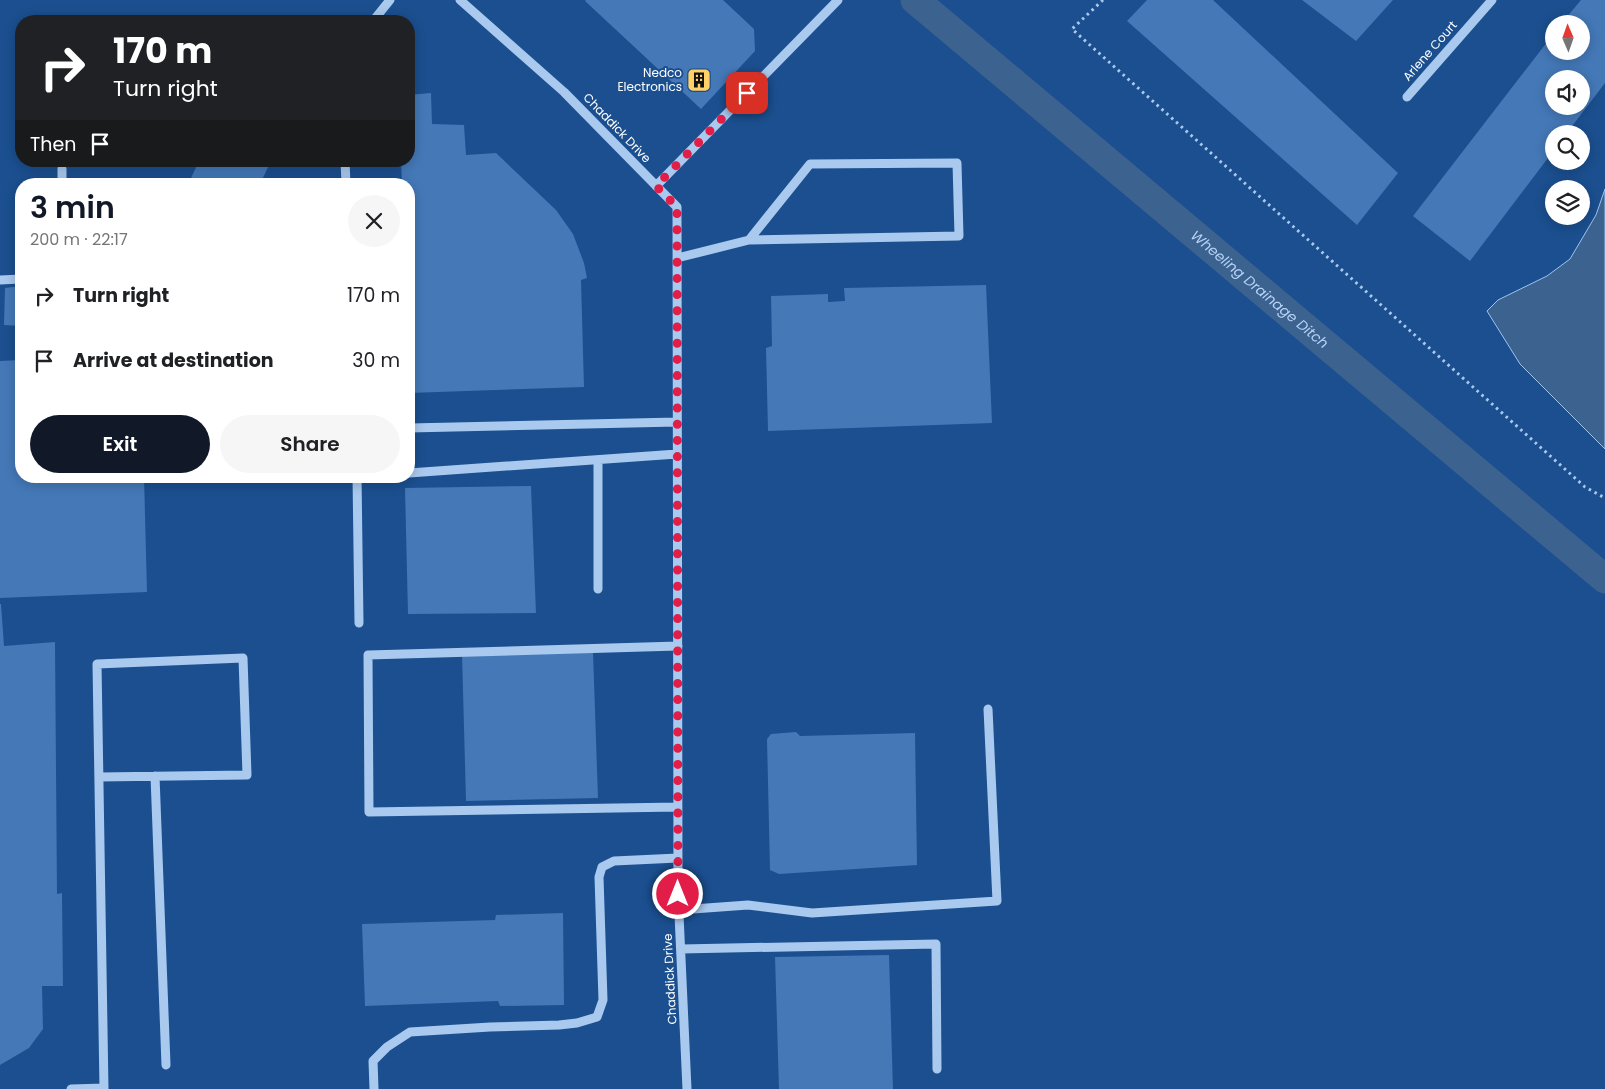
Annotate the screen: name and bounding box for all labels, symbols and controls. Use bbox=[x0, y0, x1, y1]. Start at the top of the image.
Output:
north arrow bbox=[1545, 15, 1590, 60]
map controls bbox=[1545, 15, 1590, 225]
street label: Arlene Court bbox=[1399, 17, 1461, 84]
text: 170 m bbox=[113, 26, 212, 75]
icon: right bbox=[30, 35, 95, 100]
place label: Nedco Electronics bbox=[617, 64, 682, 95]
building icon: Nedco Electronics bbox=[686, 67, 712, 93]
button: sound bbox=[1545, 70, 1590, 115]
pin bbox=[726, 72, 768, 114]
text: Turn right bbox=[113, 73, 218, 104]
icon: arrive bbox=[733, 79, 761, 107]
street label: Chaddick Drive bbox=[580, 89, 655, 166]
button: search bbox=[1545, 125, 1590, 170]
icon: arrive bbox=[86, 130, 114, 158]
text: Then bbox=[30, 131, 76, 158]
button: layers bbox=[1545, 180, 1590, 225]
text: 3 min bbox=[30, 186, 115, 229]
button: close bbox=[348, 195, 400, 247]
water label: Wheeling Drainage Ditch bbox=[1187, 226, 1333, 353]
text: 200 m · 22:17 bbox=[30, 228, 128, 251]
icon: right bbox=[30, 282, 58, 310]
text: Turn right bbox=[73, 282, 169, 309]
text: 170 m bbox=[347, 282, 400, 309]
icon: arrive bbox=[30, 347, 58, 375]
text: Arrive at destination bbox=[73, 347, 274, 374]
text: 30 m bbox=[352, 347, 400, 374]
button: Exit bbox=[30, 415, 210, 473]
button: Share bbox=[220, 415, 400, 473]
position arrow bbox=[651, 867, 703, 919]
street label: Chaddick Drive bbox=[659, 933, 680, 1025]

